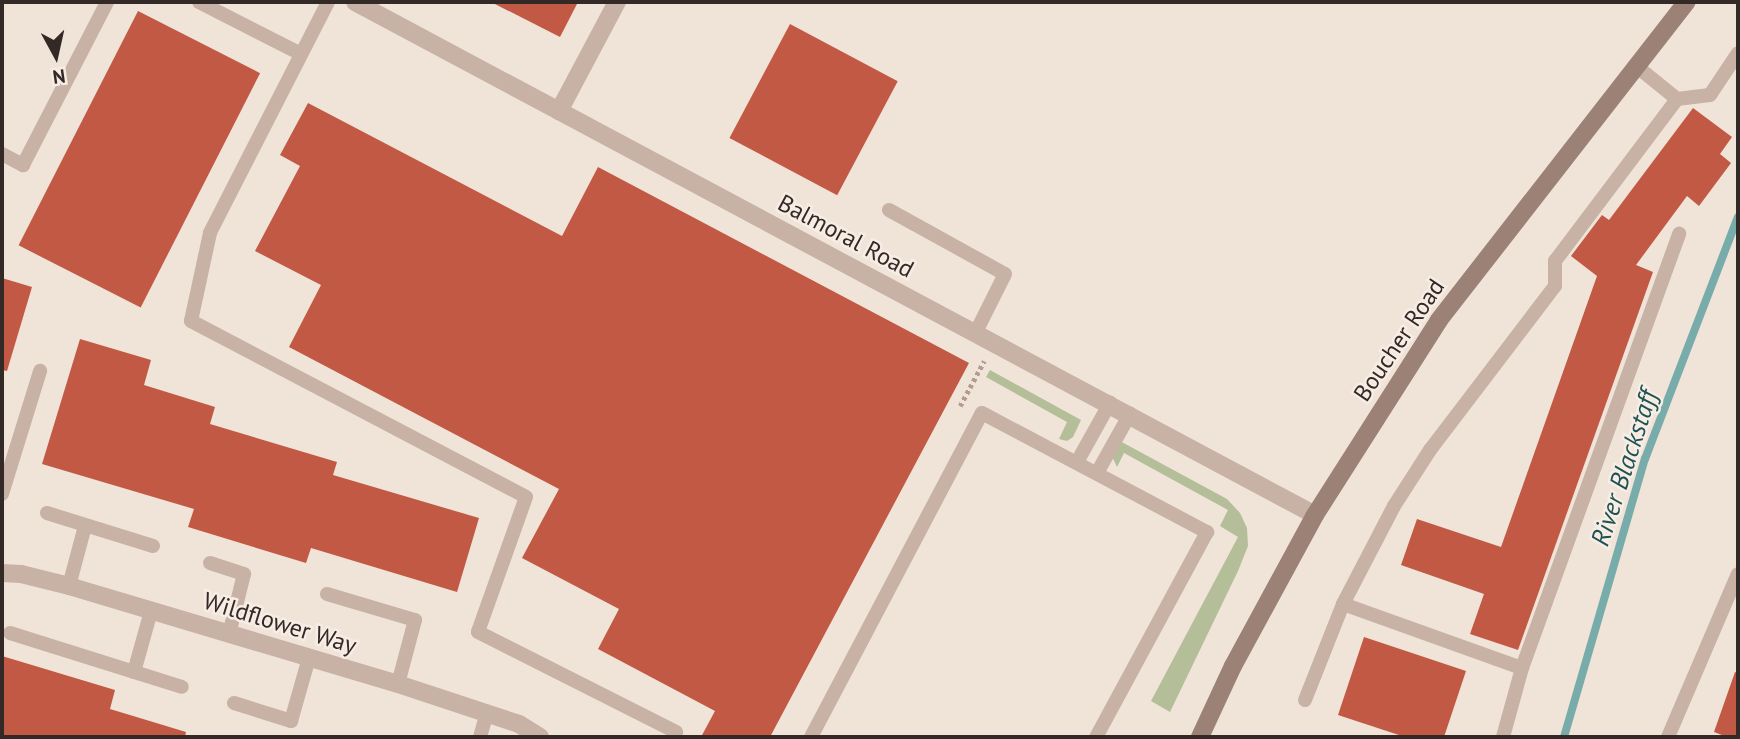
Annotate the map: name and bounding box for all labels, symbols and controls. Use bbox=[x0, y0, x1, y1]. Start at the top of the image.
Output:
north arrow bbox=[21, 21, 91, 91]
text: N bbox=[51, 64, 67, 90]
street label: Balmoral Road bbox=[773, 188, 919, 284]
street label: Boucher Road bbox=[1348, 273, 1450, 407]
water label: River Blackstaff bbox=[1584, 386, 1664, 550]
street label: Wildflower Way bbox=[200, 586, 360, 660]

